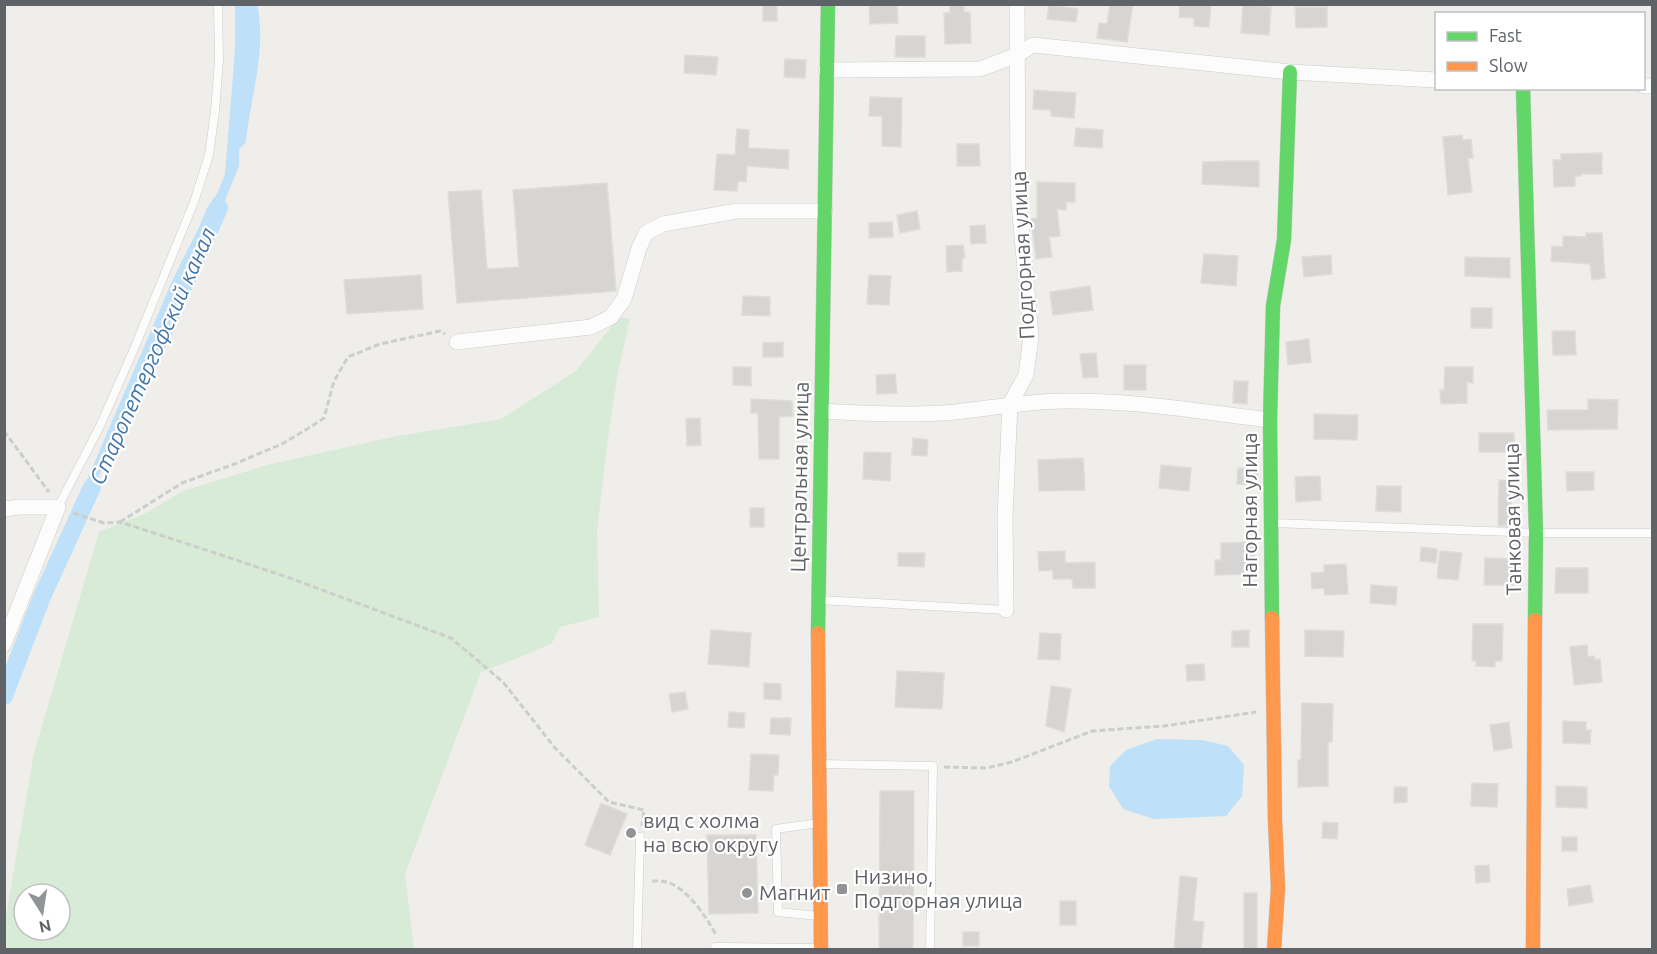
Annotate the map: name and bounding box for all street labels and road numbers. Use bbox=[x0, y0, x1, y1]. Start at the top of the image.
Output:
street label: Подгорная улица bbox=[1006, 170, 1038, 340]
street label: Центральная улица bbox=[785, 381, 813, 573]
street label: Нагорная улица bbox=[1237, 432, 1261, 588]
street label: Танковая улица bbox=[1499, 443, 1525, 596]

